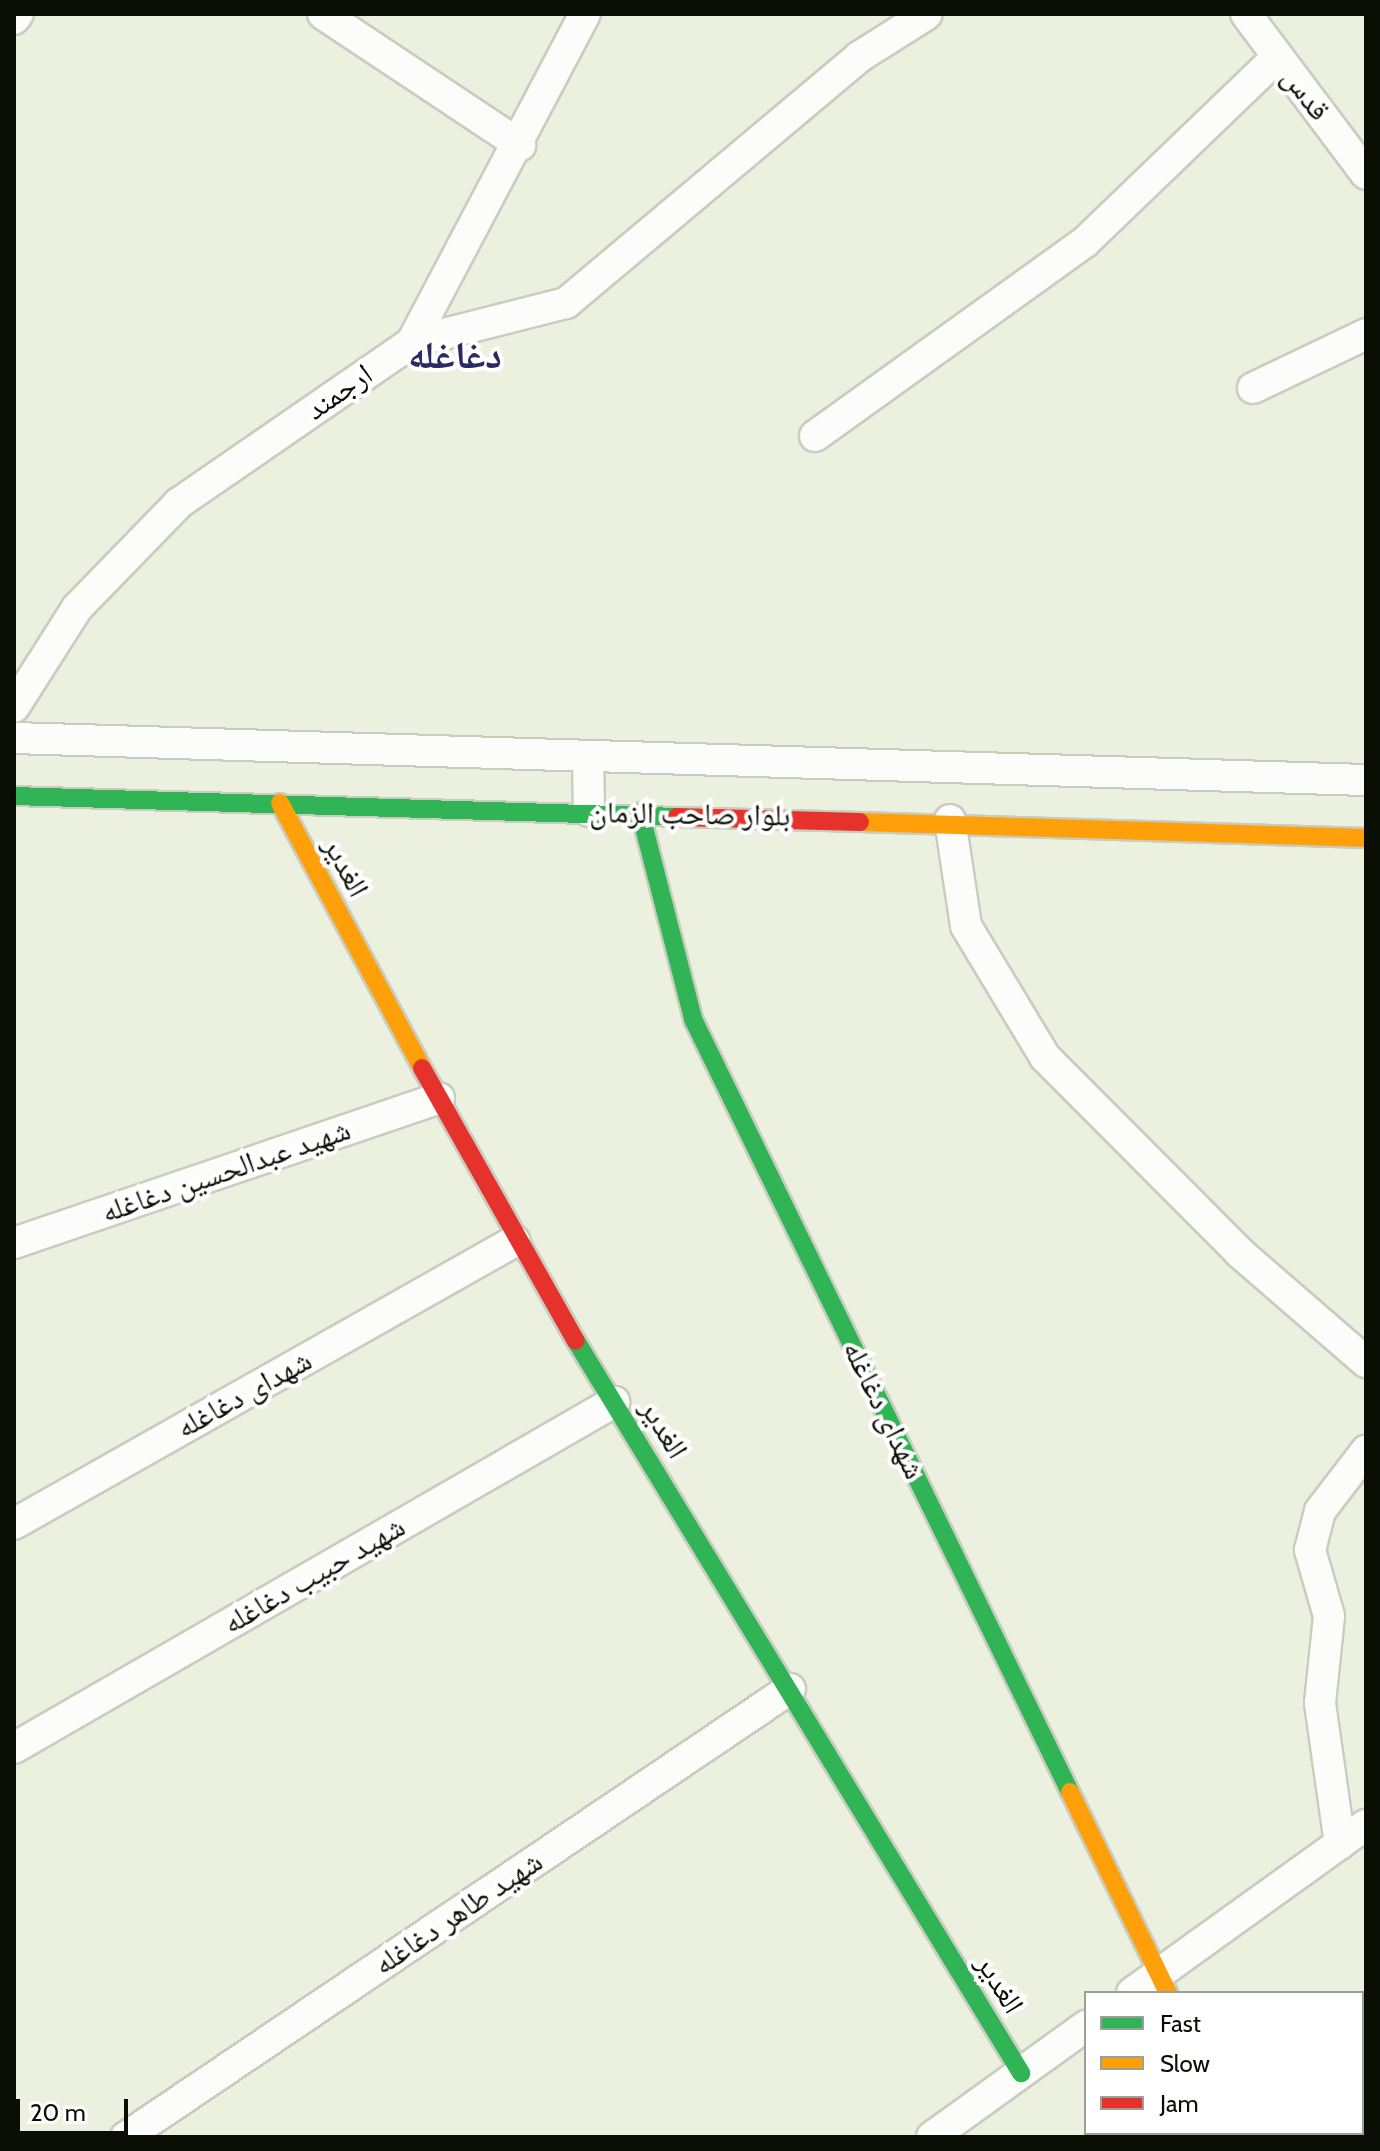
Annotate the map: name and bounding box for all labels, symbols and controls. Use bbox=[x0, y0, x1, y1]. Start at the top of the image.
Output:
street label: قدس bbox=[1274, 60, 1338, 128]
district label: دغاغله bbox=[408, 332, 502, 378]
street label: ارجمند bbox=[299, 356, 379, 428]
street label: بلوار صاحب الزمان bbox=[589, 794, 791, 834]
street label: الغدیر bbox=[315, 831, 377, 903]
street label: شهید عبدالحسین دغاغله bbox=[97, 1112, 355, 1230]
street label: شهدای دغاغله bbox=[835, 1335, 933, 1485]
street label: شهدای دغاغله bbox=[170, 1342, 318, 1446]
street label: الغدیر bbox=[632, 1393, 696, 1465]
street label: شهید حبیب دغاغله bbox=[217, 1508, 411, 1642]
street label: شهید طاهر دغاغله bbox=[367, 1843, 549, 1983]
street label: الغدیر bbox=[968, 1948, 1032, 2020]
legend bbox=[1084, 1991, 1364, 2135]
text: Fast bbox=[1160, 2009, 1201, 2038]
text: Slow bbox=[1160, 2049, 1210, 2078]
scale bar bbox=[20, 2083, 132, 2133]
text: Jam bbox=[1160, 2089, 1198, 2118]
text: 20 m bbox=[30, 2098, 86, 2127]

